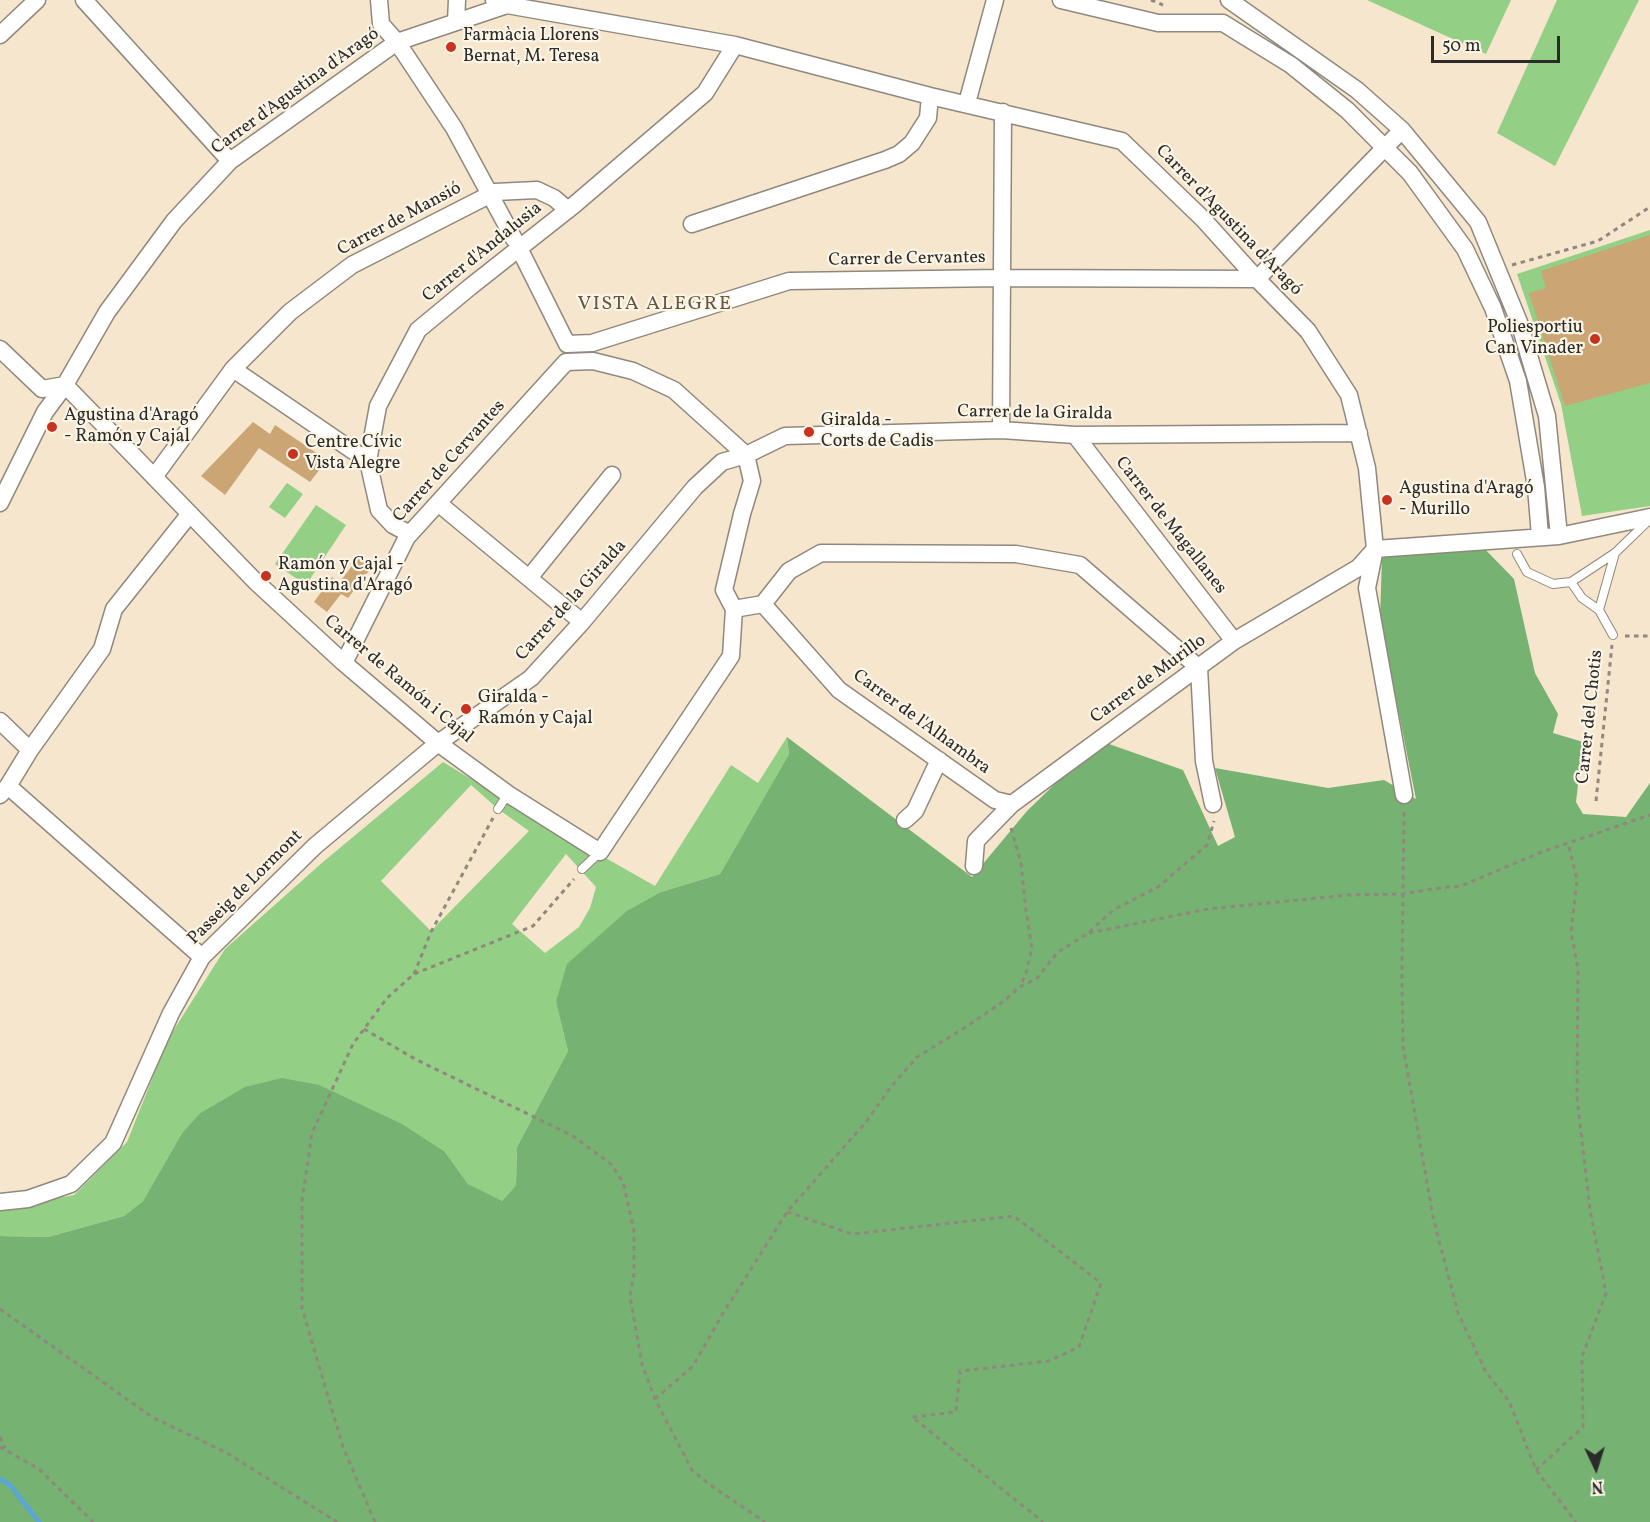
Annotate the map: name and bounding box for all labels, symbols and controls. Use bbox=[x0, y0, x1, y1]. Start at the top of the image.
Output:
street label: Carrer d'Agustina d'Aragó bbox=[208, 24, 384, 160]
scale bar bbox=[1434, 24, 1563, 62]
place label: Farmàcia Llorens Bernat, M. Teresa bbox=[463, 26, 599, 68]
text: 50 m bbox=[1442, 34, 1481, 59]
marker: Farmàcia Llorens Bernat, M. Teresa bbox=[444, 40, 458, 54]
street label: Carrer d'Agustina d'Aragó bbox=[1150, 141, 1306, 301]
street label: Carrer de Mansió bbox=[334, 178, 466, 262]
street label: Carrer d'Andalusia bbox=[419, 198, 547, 308]
street label: Carrer de Cervantes bbox=[828, 248, 986, 272]
district label: VISTA ALEGRE bbox=[577, 293, 733, 317]
place label: Poliesportiu Can Vinader bbox=[1485, 318, 1583, 360]
marker: Poliesportiu Can Vinader bbox=[1588, 332, 1602, 346]
street label: Carrer de Cervantes bbox=[389, 396, 511, 528]
street label: Carrer de la Giralda bbox=[957, 402, 1113, 426]
place label: Agustina d'Aragó - Ramón y Cajal bbox=[64, 406, 199, 448]
place label: Giralda - Corts de Cadis bbox=[821, 411, 934, 454]
marker: Agustina d'Aragó - Ramón y Cajal bbox=[45, 420, 59, 434]
marker: Giralda - Corts de Cadis bbox=[802, 425, 816, 439]
place label: Centre Cívic Vista Alegre bbox=[305, 433, 402, 476]
marker: Centre Cívic Vista Alegre bbox=[286, 447, 300, 461]
street label: Carrer de Magallanes bbox=[1110, 453, 1230, 599]
place label: Agustina d'Aragó - Murillo bbox=[1399, 479, 1534, 522]
marker: Agustina d'Aragó - Murillo bbox=[1380, 493, 1394, 507]
street label: Carrer de la Giralda bbox=[512, 536, 632, 666]
place label: Ramón y Cajal - Agustina d'Aragó bbox=[278, 555, 413, 598]
marker: Ramón y Cajal - Agustina d'Aragó bbox=[259, 569, 273, 583]
street label: Carrer de Ramón i Cajal bbox=[319, 611, 477, 749]
street label: Carrer de Murillo bbox=[1087, 631, 1211, 729]
street label: Carrer del Chotis bbox=[1573, 649, 1609, 785]
street label: Carrer de l'Alhambra bbox=[848, 666, 994, 780]
place label: Giralda - Ramón y Cajal bbox=[478, 688, 593, 730]
marker: Giralda - Ramón y Cajal bbox=[459, 702, 473, 716]
street label: Passeig de Lormont bbox=[184, 826, 308, 950]
north arrow bbox=[1566, 1438, 1626, 1498]
text: N bbox=[1591, 1475, 1604, 1497]

